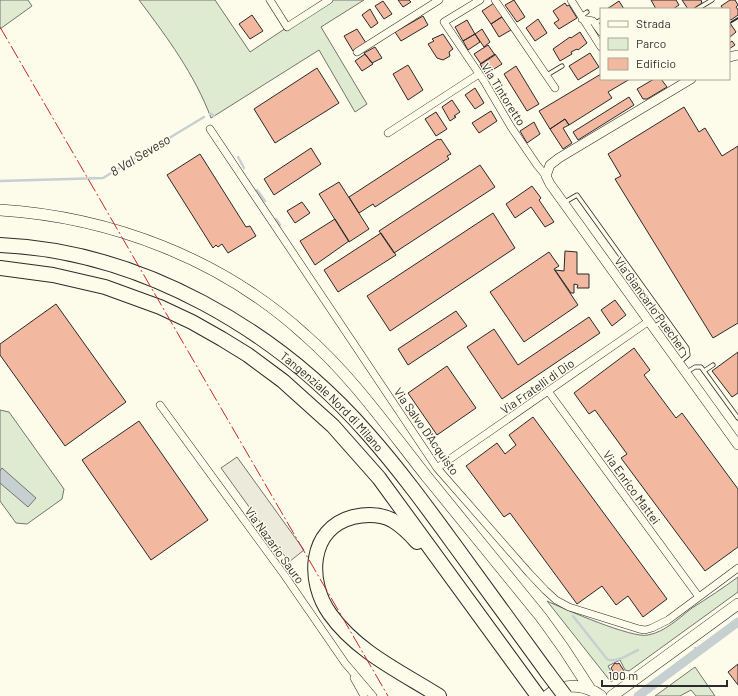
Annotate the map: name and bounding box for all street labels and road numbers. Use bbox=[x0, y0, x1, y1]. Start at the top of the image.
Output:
street label: Via Tintoretto bbox=[479, 60, 529, 128]
street label: Via Giancarlo Puecher bbox=[612, 254, 690, 354]
street label: Tangenziale Nord di Milano bbox=[278, 348, 387, 454]
street label: Via Fratelli di Dio bbox=[498, 355, 576, 417]
street label: Via Salvo D'Acquisto bbox=[392, 385, 462, 477]
street label: Via Enrico Mattei bbox=[601, 447, 663, 527]
street label: Via Nazario Sauro bbox=[243, 504, 307, 586]

